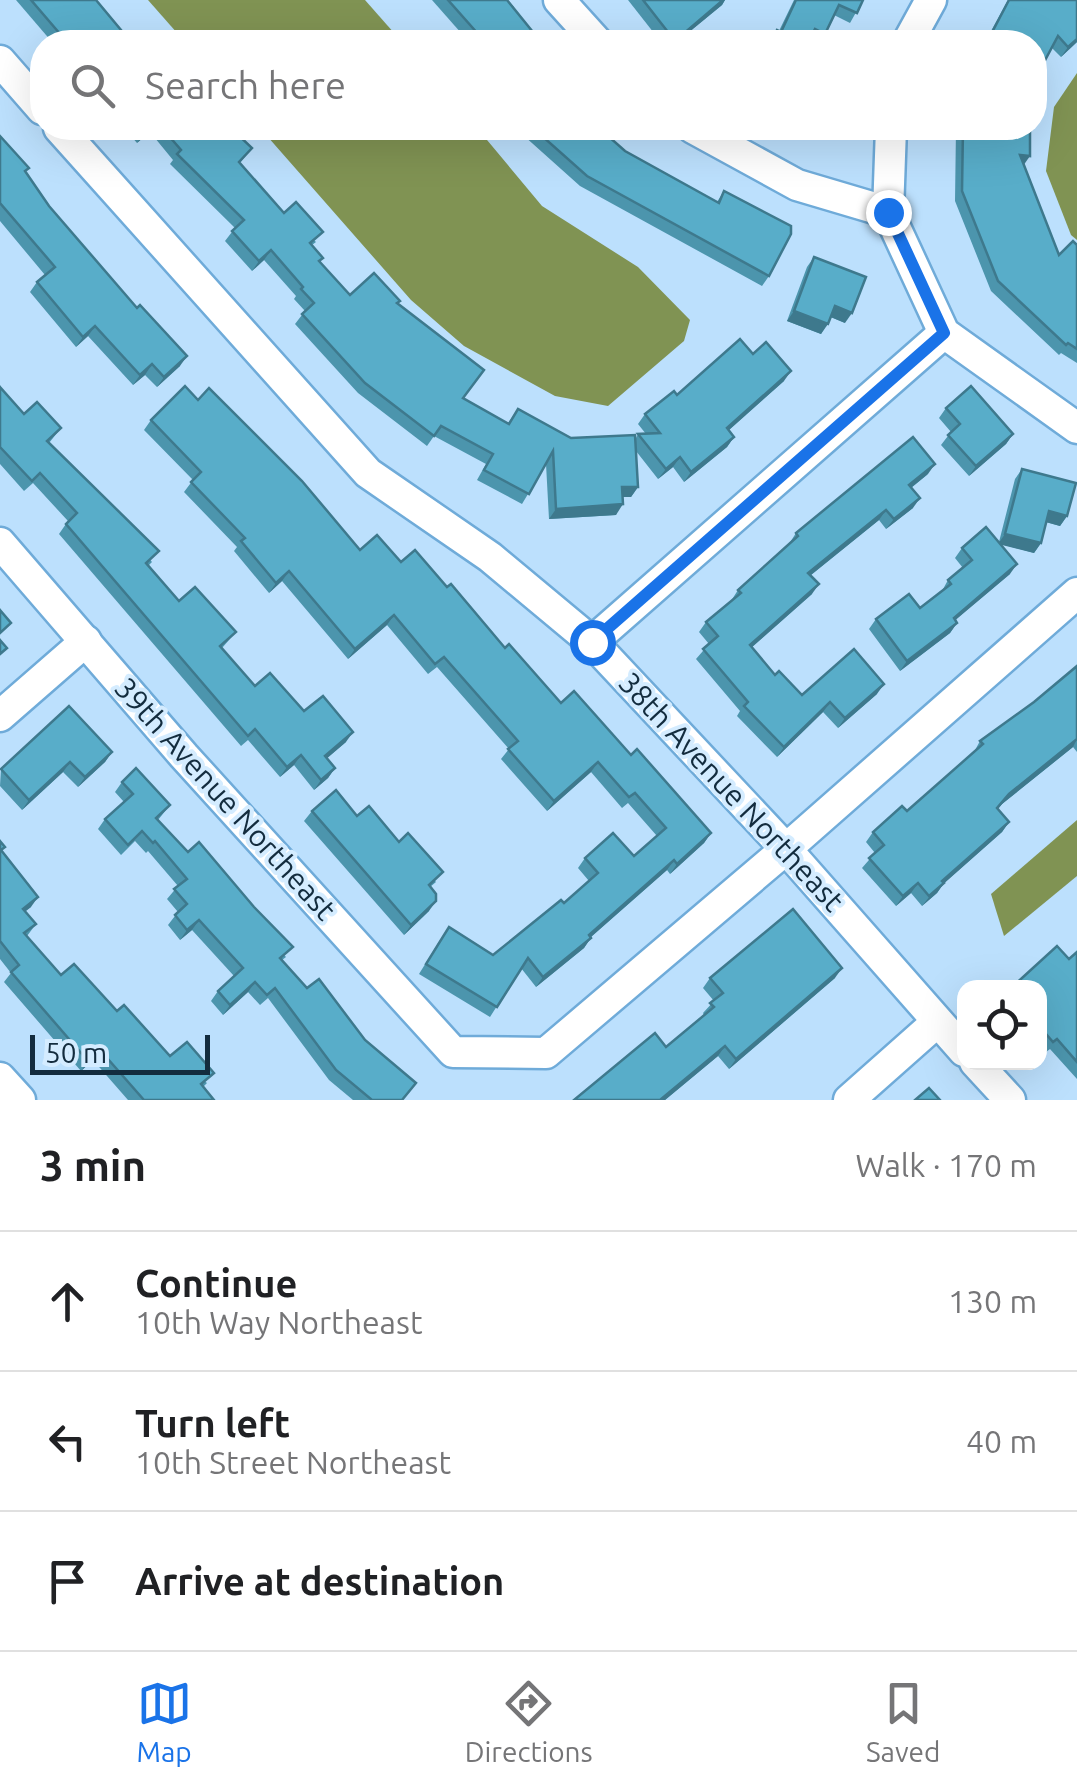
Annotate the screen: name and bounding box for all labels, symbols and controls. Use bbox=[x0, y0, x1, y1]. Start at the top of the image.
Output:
search box bbox=[30, 30, 1047, 140]
icon: search bbox=[65, 58, 120, 113]
text: Search here bbox=[145, 64, 346, 106]
route end bbox=[866, 190, 912, 236]
route start bbox=[570, 620, 616, 666]
street label: 38th Avenue Northeast bbox=[612, 665, 851, 918]
street label: 39th Avenue Northeast bbox=[108, 670, 343, 926]
map controls bbox=[957, 980, 1047, 1070]
button: locate bbox=[957, 980, 1047, 1070]
scale bar bbox=[30, 1030, 210, 1074]
text: 50 m bbox=[45, 1037, 107, 1068]
text: 3 min bbox=[40, 1142, 146, 1189]
text: Walk · 170 m bbox=[855, 1147, 1037, 1183]
text: Continue bbox=[135, 1262, 297, 1304]
icon: ahead bbox=[40, 1274, 95, 1329]
text: 130 m bbox=[948, 1283, 1037, 1319]
text: 10th Way Northeast bbox=[135, 1304, 423, 1340]
text: Turn left bbox=[135, 1402, 290, 1444]
icon: left bbox=[40, 1414, 95, 1469]
text: 40 m bbox=[966, 1423, 1037, 1459]
text: 10th Street Northeast bbox=[135, 1444, 451, 1480]
icon: arrive bbox=[40, 1554, 95, 1609]
text: Arrive at destination bbox=[135, 1560, 504, 1602]
tab: Map bbox=[137, 1676, 192, 1767]
tab: Directions bbox=[465, 1676, 593, 1767]
tab: Saved bbox=[866, 1676, 940, 1767]

